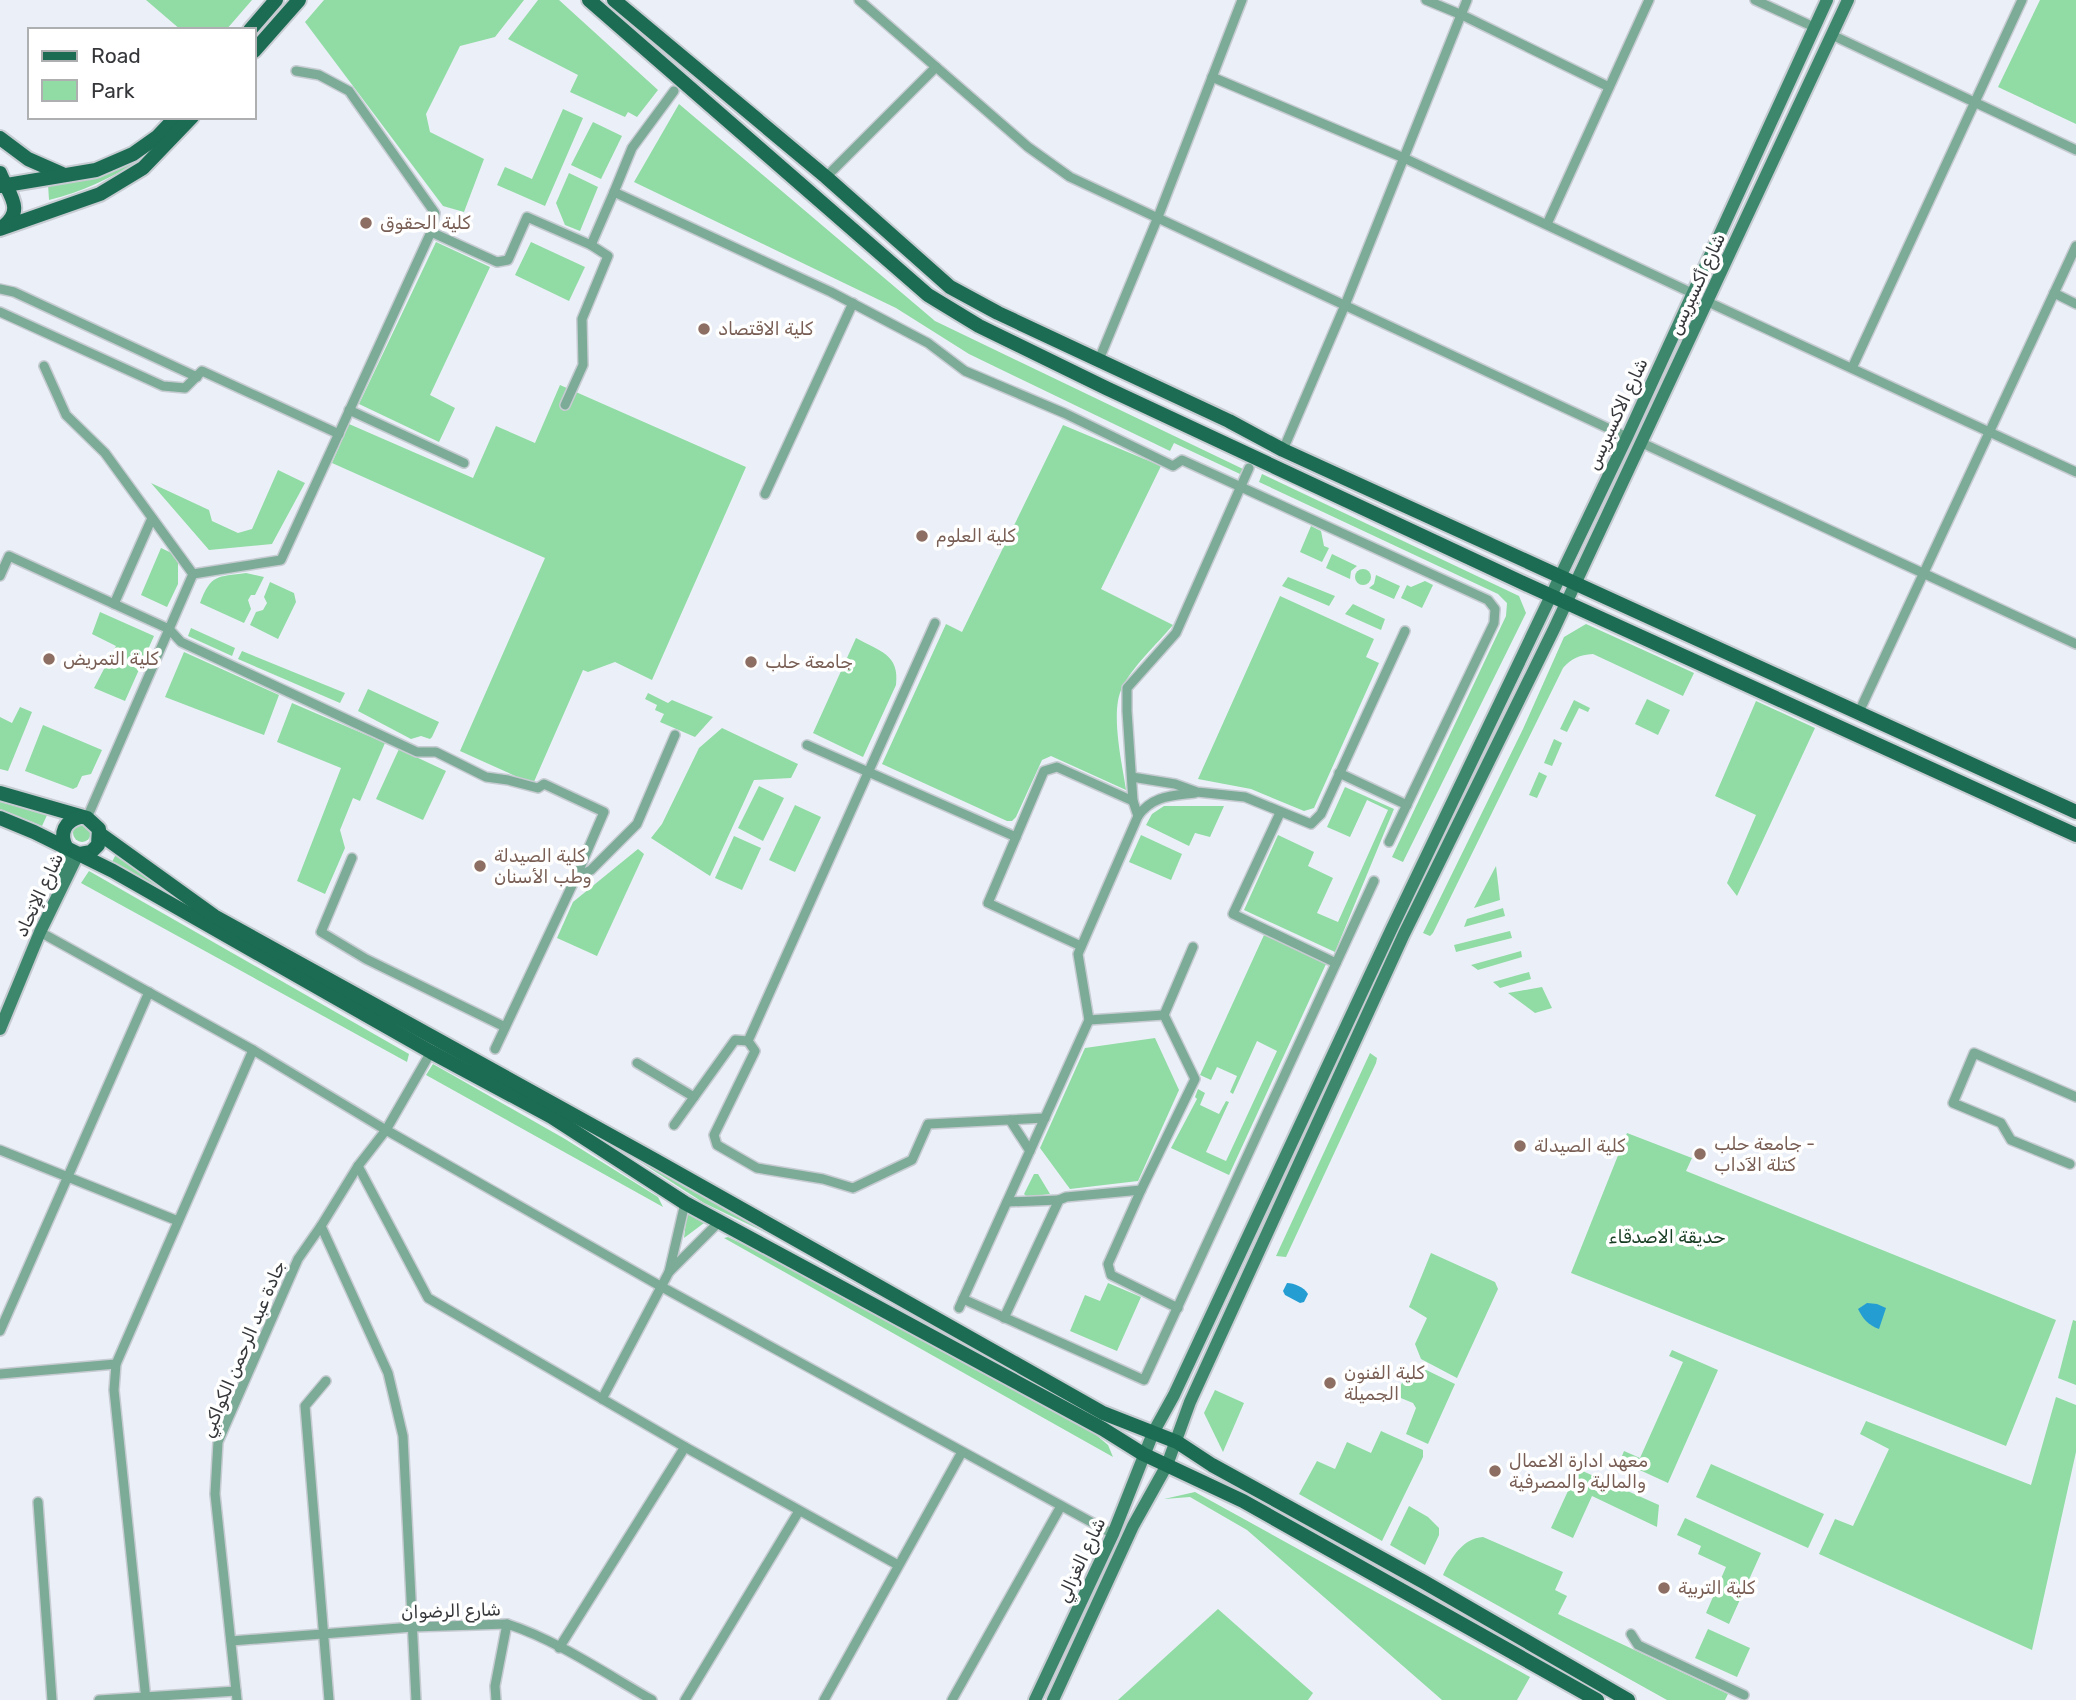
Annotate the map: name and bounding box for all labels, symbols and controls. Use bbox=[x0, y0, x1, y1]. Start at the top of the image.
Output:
legend bbox=[28, 28, 256, 119]
text: Road bbox=[91, 43, 141, 68]
text: Park bbox=[91, 78, 135, 103]
place label: كلية الحقوق bbox=[380, 212, 471, 234]
marker: كلية الحقوق bbox=[358, 215, 374, 231]
street label: شارع أكسبريس bbox=[1664, 230, 1731, 339]
place label: كلية الاقتصاد bbox=[718, 318, 813, 340]
marker: كلية الاقتصاد bbox=[696, 321, 712, 337]
street label: شارع الاكسبريس bbox=[1581, 355, 1653, 474]
place label: كلية العلوم bbox=[936, 525, 1016, 547]
marker: كلية العلوم bbox=[914, 528, 930, 544]
place label: كلية التمريض bbox=[63, 648, 159, 670]
marker: كلية التمريض bbox=[41, 651, 57, 667]
place label: جامعة حلب bbox=[765, 651, 853, 673]
marker: جامعة حلب bbox=[743, 654, 759, 670]
place label: كلية الصيدلة وطب الأسنان bbox=[494, 845, 592, 888]
street label: شارع الإتحاد bbox=[10, 850, 69, 941]
marker: كلية الصيدلة وطب الأسنان bbox=[472, 858, 488, 874]
place label: جامعة حلب - كتلة الآداب bbox=[1714, 1133, 1815, 1176]
place label: كلية الصيدلة bbox=[1534, 1135, 1625, 1157]
marker: كلية الصيدلة bbox=[1512, 1138, 1528, 1154]
marker: جامعة حلب - كتلة الآداب bbox=[1692, 1146, 1708, 1162]
park label: حديقة الاصدقاء bbox=[1608, 1226, 1726, 1248]
street label: جادة عبد الرحمن الكواكبي bbox=[196, 1257, 292, 1441]
place label: كلية الفنون الجميلة bbox=[1344, 1362, 1425, 1405]
marker: كلية الفنون الجميلة bbox=[1322, 1375, 1338, 1391]
place label: معهد ادارة الاعمال والمالية والمصرفية bbox=[1509, 1450, 1648, 1493]
marker: معهد ادارة الاعمال والمالية والمصرفية bbox=[1487, 1463, 1503, 1479]
street label: شارع الغزالي bbox=[1052, 1514, 1112, 1607]
place label: كلية التربية bbox=[1678, 1577, 1755, 1599]
marker: كلية التربية bbox=[1656, 1580, 1672, 1596]
street label: شارع الرضوان bbox=[401, 1598, 501, 1625]

